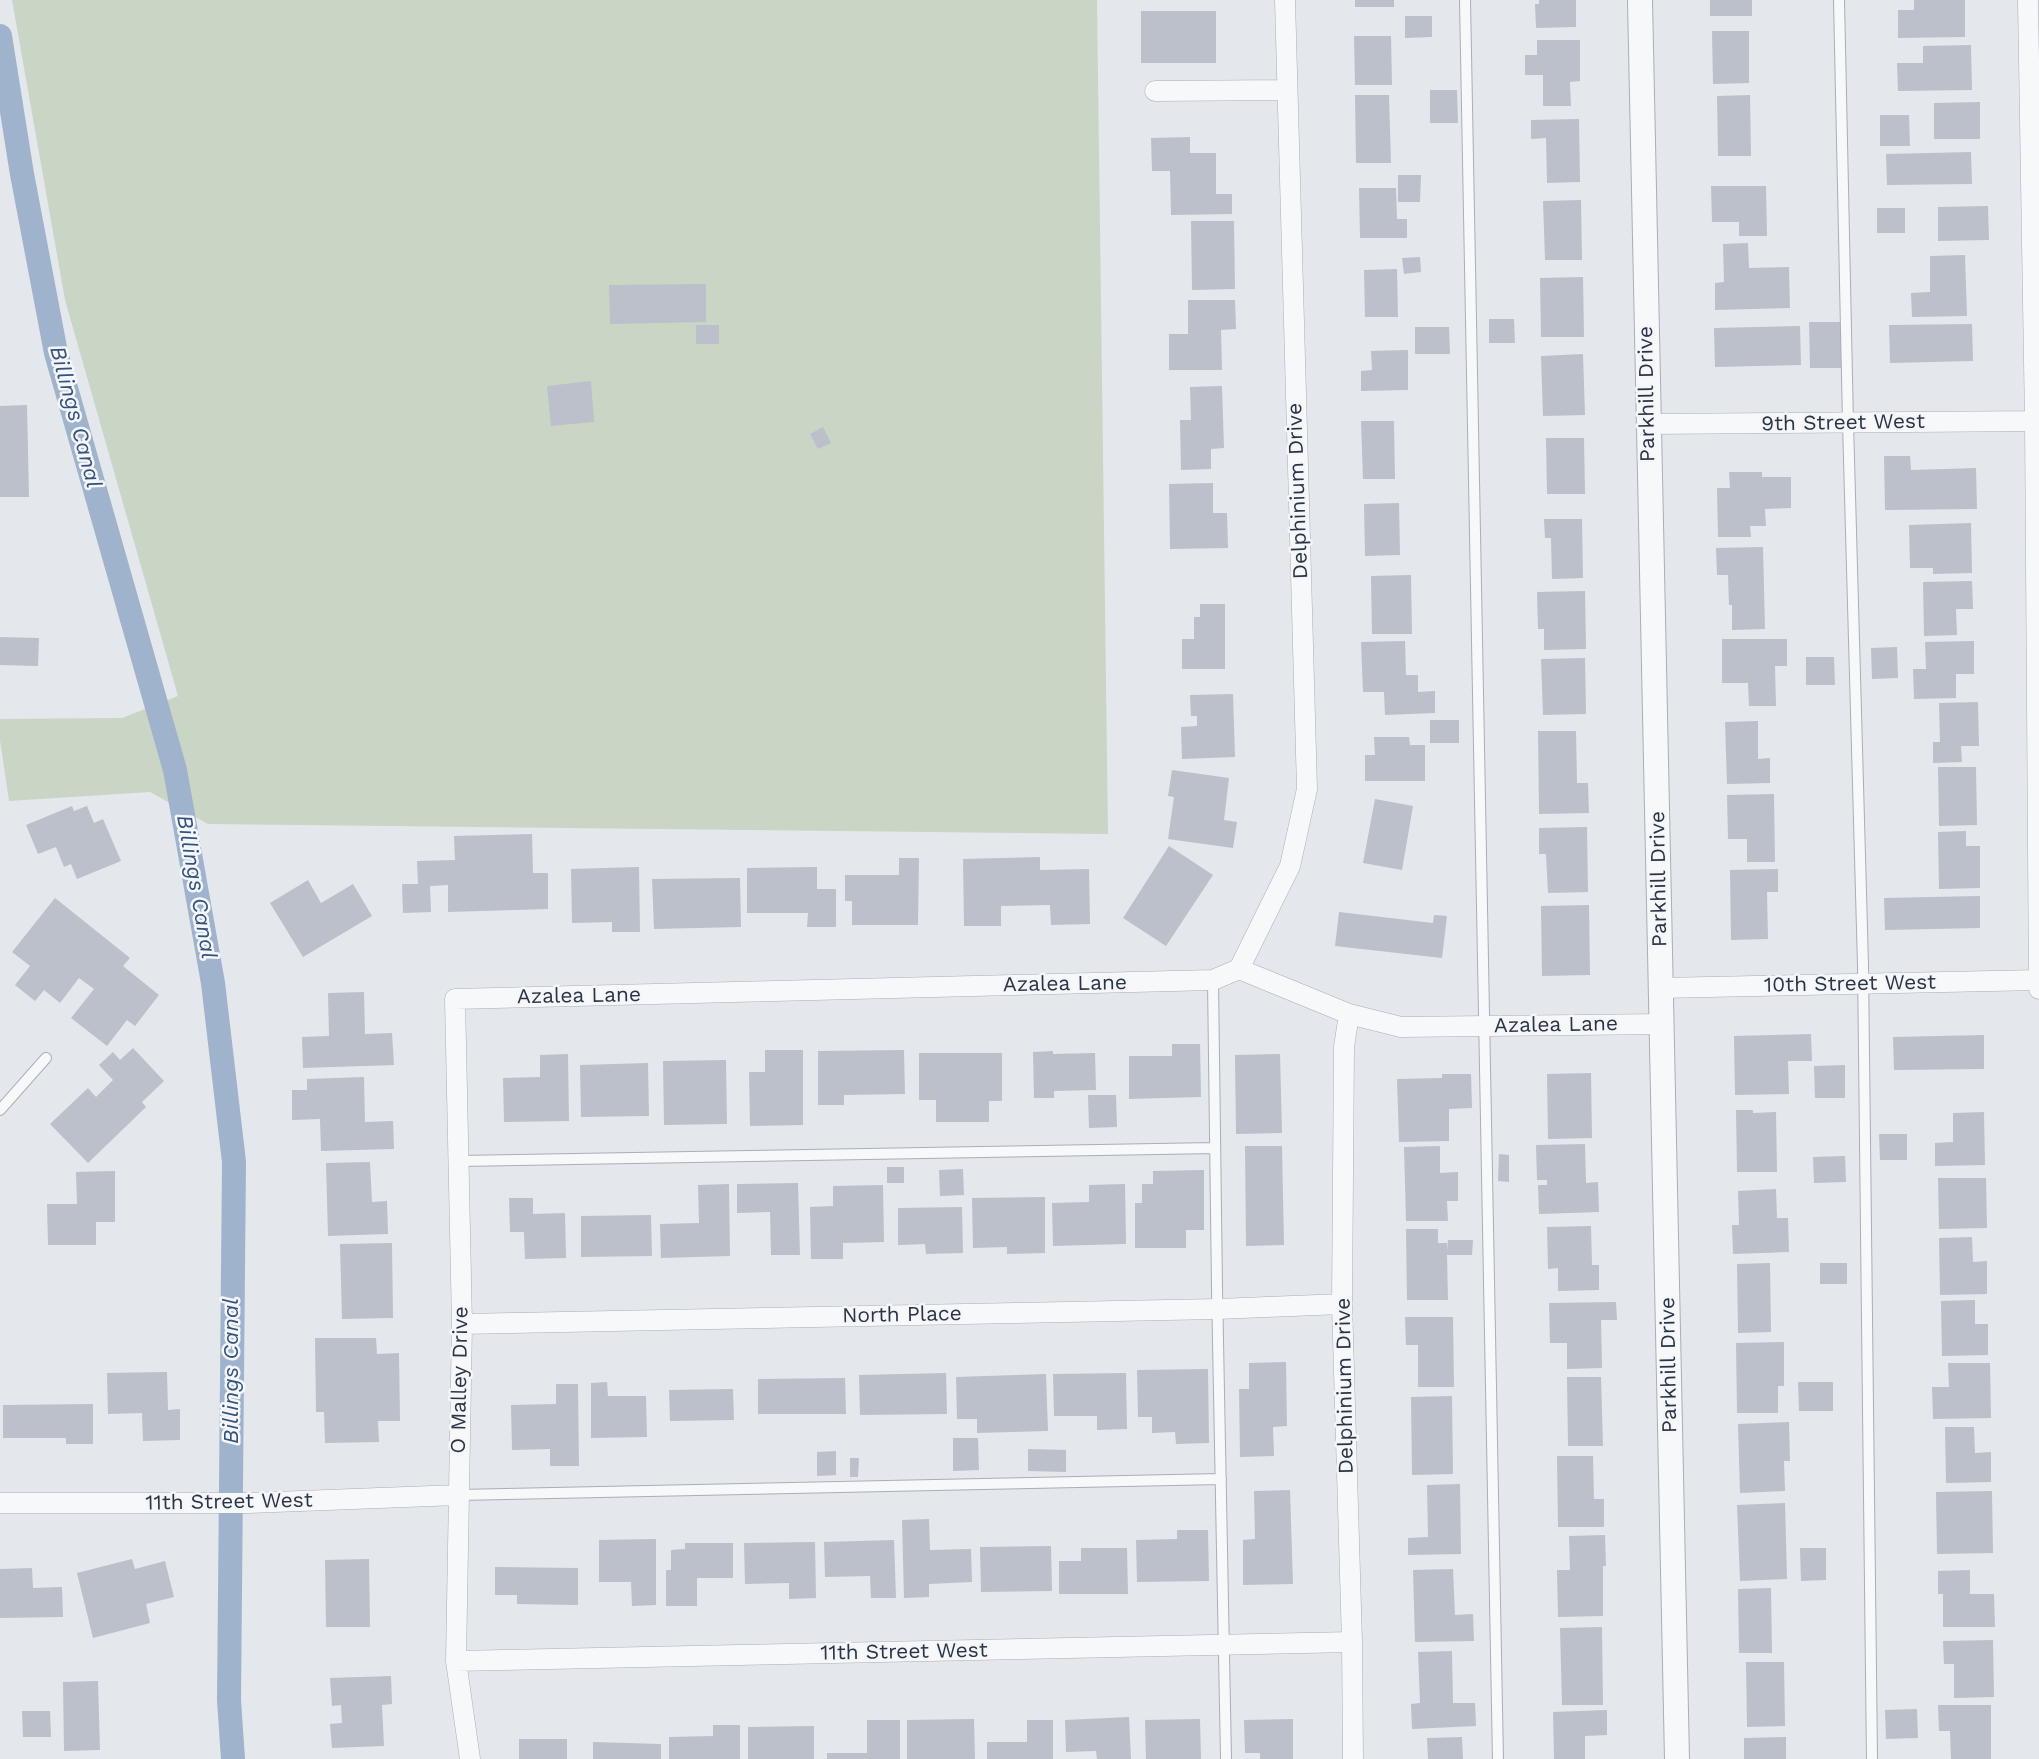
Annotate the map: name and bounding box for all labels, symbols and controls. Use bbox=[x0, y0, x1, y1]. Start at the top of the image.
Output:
street label: Parkhill Drive bbox=[1633, 326, 1661, 462]
water label: Billings Canal bbox=[43, 343, 107, 491]
street label: Delphinium Drive bbox=[1282, 402, 1314, 580]
street label: 9th Street West bbox=[1761, 409, 1925, 437]
street label: Parkhill Drive bbox=[1645, 811, 1673, 947]
water label: Billings Canal bbox=[170, 813, 222, 961]
street label: Azalea Lane bbox=[1003, 970, 1127, 998]
street label: 10th Street West bbox=[1764, 970, 1936, 998]
street label: Azalea Lane bbox=[517, 982, 641, 1010]
street label: Azalea Lane bbox=[1494, 1011, 1618, 1039]
street label: Parkhill Drive bbox=[1655, 1297, 1683, 1433]
water label: Billings Canal bbox=[219, 1298, 245, 1444]
street label: Delphinium Drive bbox=[1331, 1298, 1359, 1474]
street label: North Place bbox=[842, 1301, 962, 1329]
street label: O Malley Drive bbox=[446, 1306, 474, 1454]
street label: 11th Street West bbox=[145, 1488, 313, 1516]
street label: 11th Street West bbox=[820, 1638, 988, 1666]

